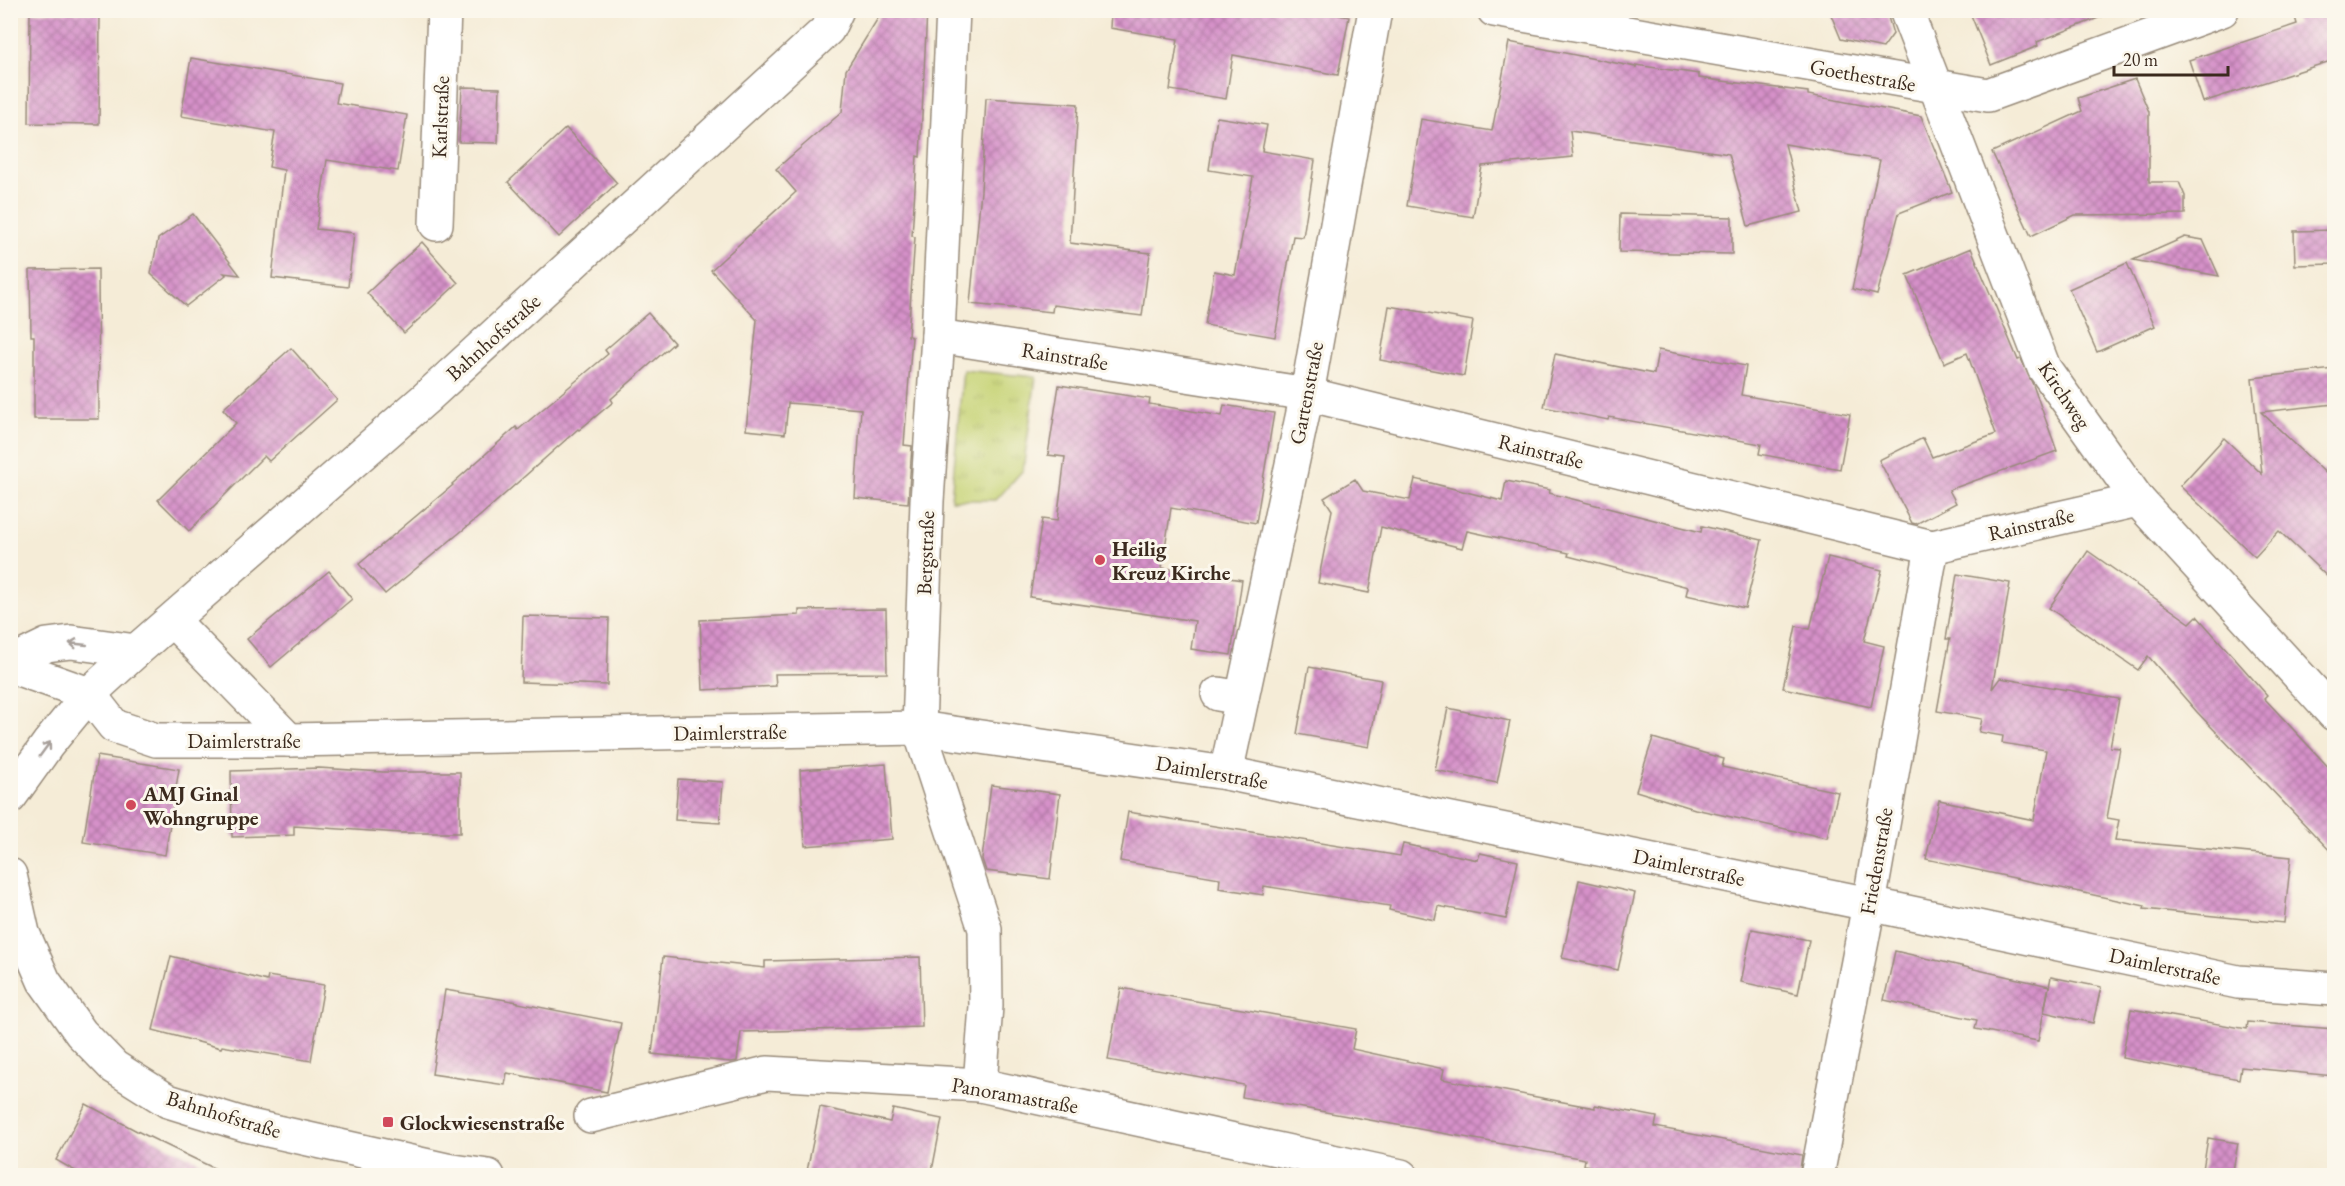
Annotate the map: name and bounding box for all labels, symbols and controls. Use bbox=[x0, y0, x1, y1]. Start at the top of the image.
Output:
scale bar bbox=[2114, 39, 2228, 77]
text: 20 m bbox=[2123, 48, 2158, 71]
street label: Goethestraße bbox=[1808, 52, 1918, 98]
street label: Karlstraße bbox=[425, 75, 455, 159]
street label: Bahnhofstraße bbox=[440, 287, 546, 387]
street label: Rainstraße bbox=[1020, 336, 1110, 376]
street label: Gartenstraße bbox=[1283, 339, 1329, 447]
street label: Kirchweg bbox=[2032, 356, 2098, 435]
street label: Rainstraße bbox=[1495, 427, 1587, 475]
street label: Rainstraße bbox=[1986, 501, 2076, 547]
street label: Bergstraße bbox=[910, 510, 940, 596]
place label: Heilig Kreuz Kirche bbox=[1112, 535, 1231, 586]
marker: Heilig Kreuz Kirche bbox=[1093, 553, 1107, 567]
one-way arrow bbox=[68, 638, 88, 649]
street label: Daimlerstraße bbox=[673, 718, 787, 746]
street label: Daimlerstraße bbox=[187, 727, 301, 754]
one-way arrow bbox=[38, 742, 51, 758]
street label: Daimlerstraße bbox=[1154, 749, 1270, 795]
place label: AMJ Ginal Wohngruppe bbox=[142, 780, 259, 831]
marker: AMJ Ginal Wohngruppe bbox=[124, 798, 138, 812]
street label: Friedenstraße bbox=[1853, 805, 1899, 917]
street label: Daimlerstraße bbox=[1631, 842, 1747, 892]
street label: Daimlerstraße bbox=[2107, 941, 2223, 991]
street label: Panoramastraße bbox=[950, 1071, 1080, 1119]
street label: Bahnhofstraße bbox=[164, 1084, 284, 1144]
place label: Glockwiesenstraße bbox=[400, 1109, 565, 1136]
marker: Glockwiesenstraße bbox=[381, 1115, 395, 1129]

